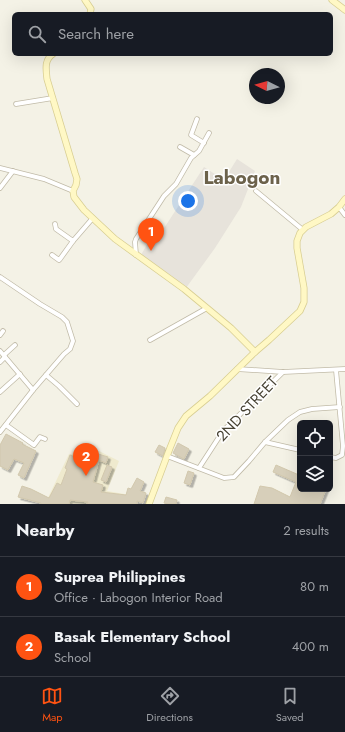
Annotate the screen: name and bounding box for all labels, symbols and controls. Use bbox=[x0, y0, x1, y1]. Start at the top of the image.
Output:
search box bbox=[12, 12, 333, 56]
icon: search bbox=[26, 23, 48, 45]
text: Search here bbox=[58, 23, 134, 45]
north arrow bbox=[249, 68, 285, 104]
district label: Labogon bbox=[204, 164, 280, 191]
your location bbox=[178, 191, 198, 211]
pin: 1 bbox=[138, 218, 164, 251]
street label: 2ND STREET bbox=[211, 372, 283, 446]
map controls bbox=[297, 420, 333, 492]
button: locate bbox=[297, 420, 333, 456]
pin: 2 bbox=[73, 443, 99, 476]
button: layers bbox=[297, 456, 333, 492]
text: Nearby bbox=[16, 518, 74, 542]
text: 2 results bbox=[283, 521, 329, 540]
text: Suprea Philippines bbox=[54, 566, 185, 588]
text: 1 bbox=[26, 577, 32, 596]
text: 80 m bbox=[300, 577, 329, 596]
text: Office · Labogon Interior Road bbox=[54, 588, 223, 607]
text: Basak Elementary School bbox=[54, 626, 230, 648]
text: 2 bbox=[25, 637, 33, 656]
text: 400 m bbox=[292, 637, 329, 656]
text: School bbox=[54, 648, 91, 667]
tab: Map bbox=[41, 685, 63, 725]
tab: Directions bbox=[146, 685, 193, 725]
tab: Saved bbox=[276, 685, 304, 725]

